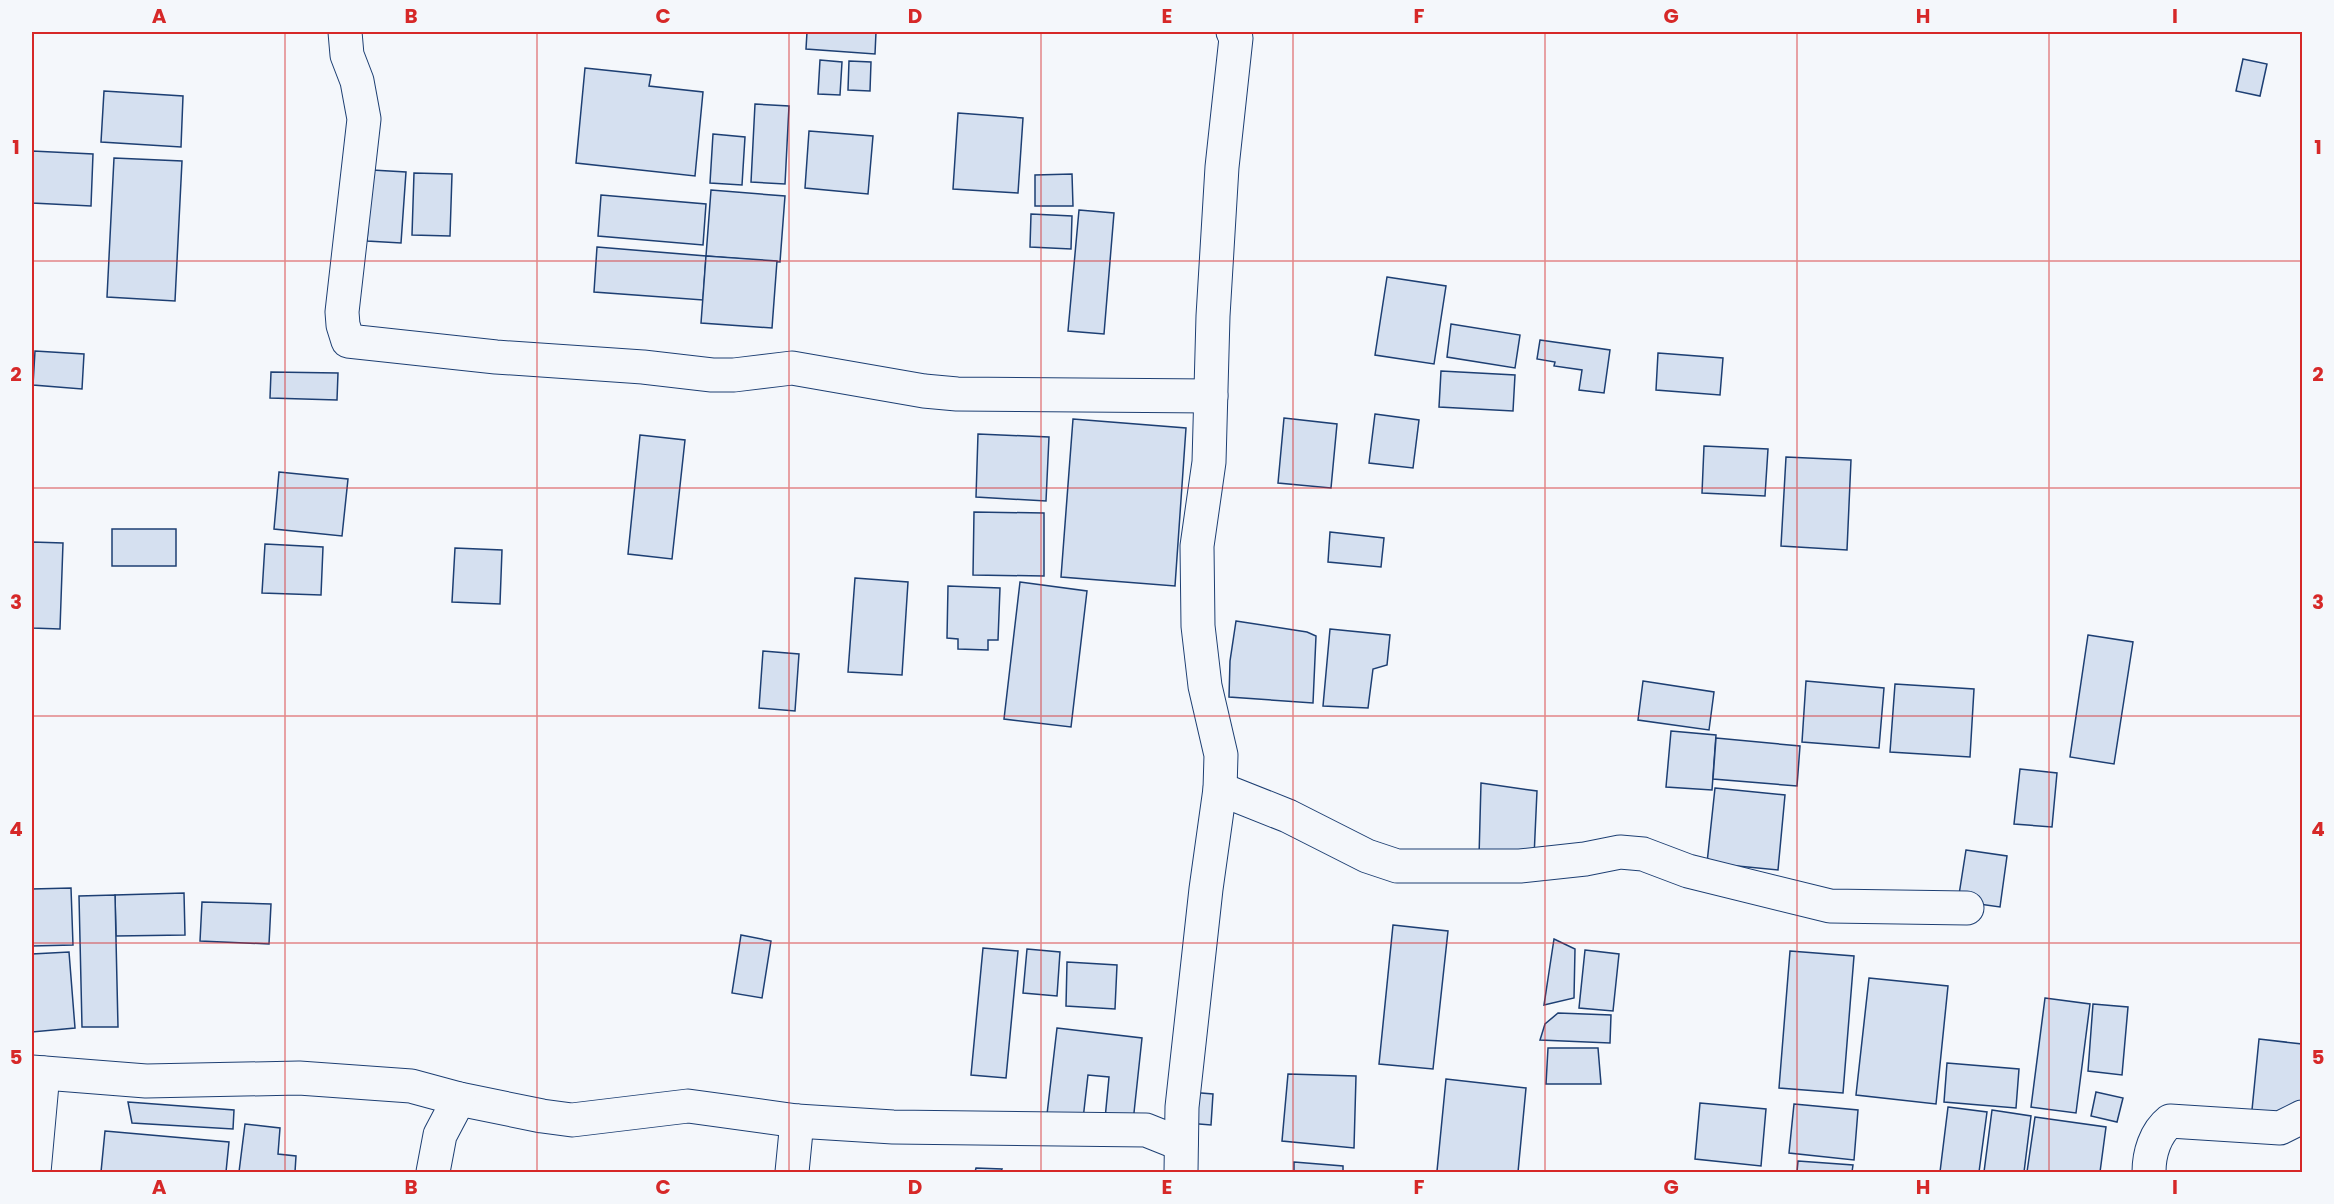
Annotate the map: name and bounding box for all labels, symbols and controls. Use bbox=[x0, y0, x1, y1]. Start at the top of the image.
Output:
text: A bbox=[152, 2, 167, 30]
text: B bbox=[404, 2, 418, 30]
text: C bbox=[655, 2, 671, 30]
text: D bbox=[908, 2, 922, 30]
text: E bbox=[1162, 2, 1172, 30]
text: F bbox=[1414, 2, 1425, 30]
text: G bbox=[1663, 2, 1679, 30]
text: H bbox=[1916, 2, 1930, 30]
text: I bbox=[2172, 2, 2178, 30]
text: 1 bbox=[12, 133, 20, 161]
text: 1 bbox=[2314, 133, 2322, 161]
text: 2 bbox=[10, 360, 22, 388]
text: 2 bbox=[2312, 360, 2324, 388]
text: 3 bbox=[10, 588, 22, 616]
text: 3 bbox=[2312, 588, 2324, 616]
text: 4 bbox=[9, 815, 23, 843]
text: 4 bbox=[2311, 815, 2325, 843]
text: 5 bbox=[10, 1043, 23, 1071]
text: 5 bbox=[2312, 1043, 2325, 1071]
text: A bbox=[152, 1173, 167, 1201]
text: B bbox=[404, 1173, 418, 1201]
text: C bbox=[655, 1173, 671, 1201]
text: D bbox=[908, 1173, 922, 1201]
text: E bbox=[1162, 1173, 1172, 1201]
text: F bbox=[1414, 1173, 1425, 1201]
text: G bbox=[1663, 1173, 1679, 1201]
text: H bbox=[1916, 1173, 1930, 1201]
text: I bbox=[2172, 1173, 2178, 1201]

